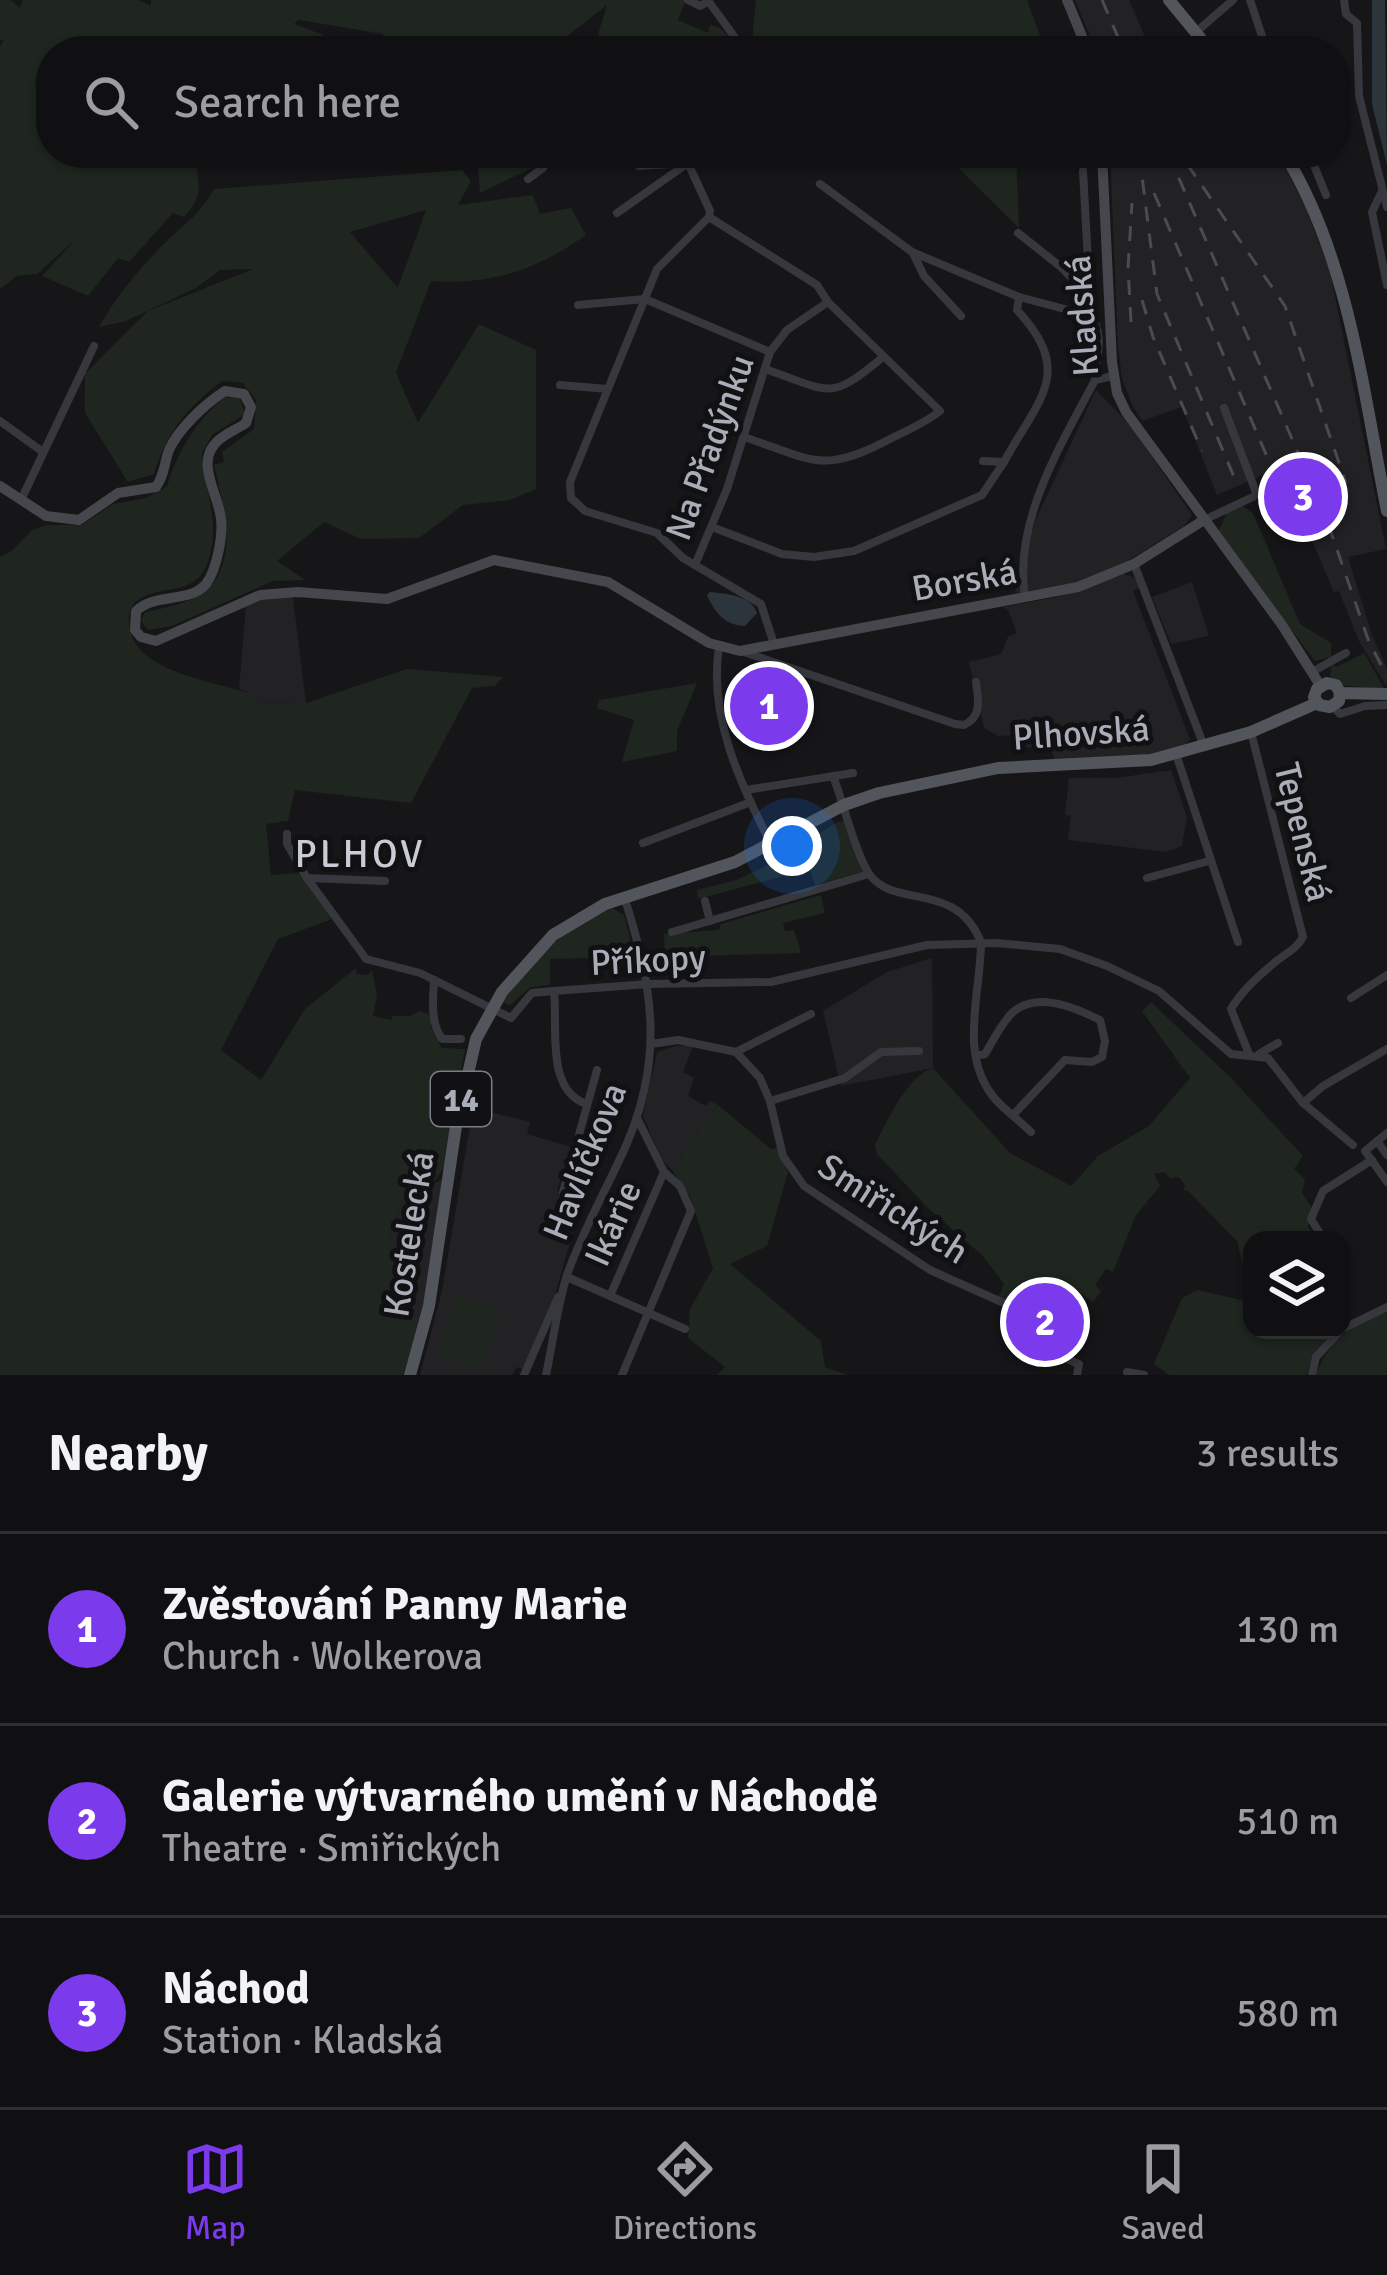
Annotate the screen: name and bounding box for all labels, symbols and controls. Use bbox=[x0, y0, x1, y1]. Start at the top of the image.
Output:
search box bbox=[36, 36, 1351, 168]
icon: search bbox=[78, 69, 144, 135]
text: Search here bbox=[174, 75, 401, 130]
street label: Kladská bbox=[1056, 254, 1109, 378]
street label: Na Přadýnku bbox=[656, 349, 765, 546]
pin: 3 bbox=[1264, 452, 1342, 542]
street label: Borská bbox=[908, 549, 1020, 612]
pin: 1 bbox=[730, 661, 808, 751]
street label: Plhovská bbox=[1011, 706, 1151, 761]
street label: Tepenská bbox=[1264, 758, 1341, 906]
your location bbox=[762, 816, 822, 876]
district label: PLHOV bbox=[295, 830, 425, 878]
street label: Příkopy bbox=[589, 935, 707, 986]
road number: 14 bbox=[431, 1072, 491, 1126]
street label: Havlíčkova bbox=[533, 1076, 637, 1247]
street label: Smiřických bbox=[810, 1144, 977, 1274]
street label: Kostelecká bbox=[374, 1148, 445, 1320]
street label: Ikárie bbox=[575, 1174, 652, 1273]
map controls bbox=[1243, 1231, 1351, 1339]
button: layers bbox=[1243, 1231, 1351, 1339]
pin: 2 bbox=[1006, 1277, 1084, 1367]
text: Nearby bbox=[48, 1422, 208, 1485]
text: 3 results bbox=[1196, 1429, 1339, 1477]
text: Zvěstování Panny Marie bbox=[162, 1577, 628, 1632]
text: 1 bbox=[76, 1605, 98, 1653]
text: 130 m bbox=[1236, 1605, 1339, 1653]
text: Church · Wolkerova bbox=[162, 1632, 483, 1680]
text: Galerie výtvarného umění v Náchodě bbox=[162, 1769, 878, 1824]
text: 2 bbox=[76, 1797, 98, 1845]
text: 510 m bbox=[1236, 1797, 1339, 1845]
text: Theatre · Smiřických bbox=[162, 1824, 501, 1872]
text: Náchod bbox=[162, 1961, 310, 2016]
text: 3 bbox=[76, 1989, 98, 2037]
text: 580 m bbox=[1236, 1989, 1339, 2037]
text: Station · Kladská bbox=[162, 2016, 443, 2064]
tab: Map bbox=[182, 2136, 248, 2249]
tab: Directions bbox=[613, 2136, 757, 2249]
tab: Saved bbox=[1122, 2136, 1205, 2249]

